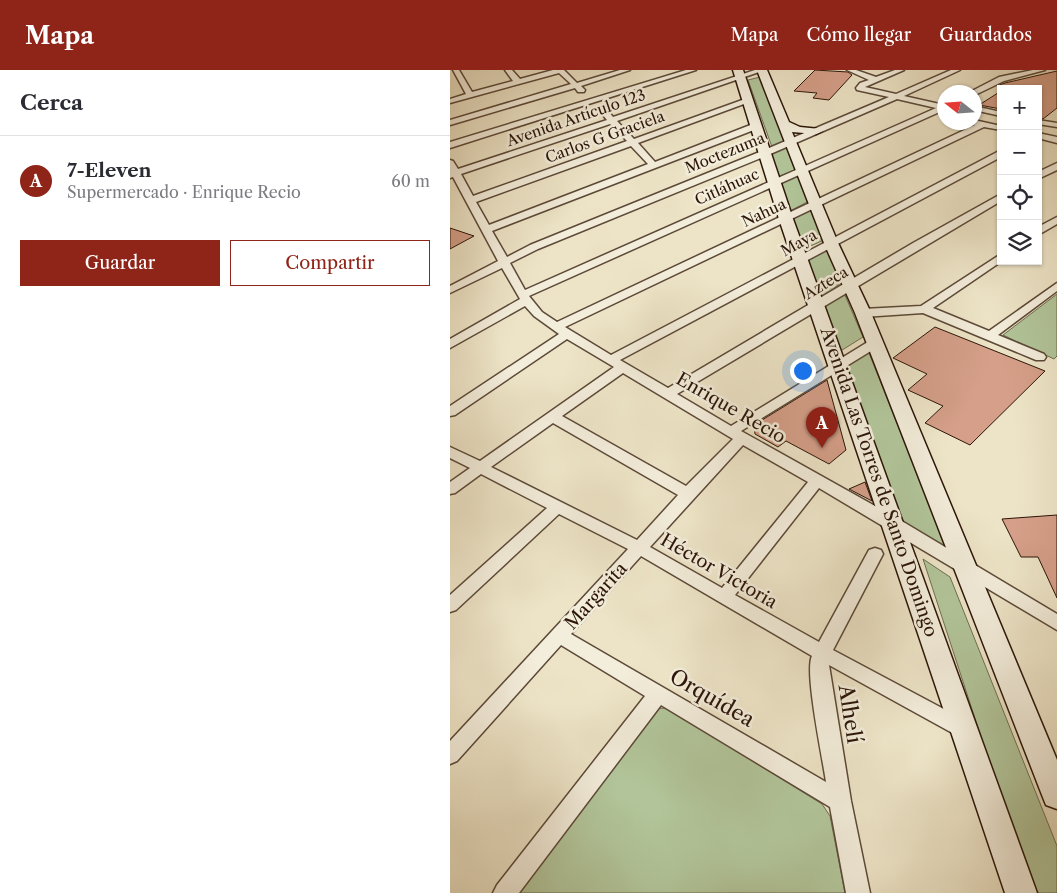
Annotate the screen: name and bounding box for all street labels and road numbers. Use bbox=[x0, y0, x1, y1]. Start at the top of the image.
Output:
street label: Avenida Artículo 123 bbox=[503, 85, 648, 151]
street label: Carlos G Graciela bbox=[543, 106, 667, 167]
street label: Moctezuma bbox=[682, 128, 768, 177]
street label: Citláhuac bbox=[692, 164, 762, 209]
street label: Nahua bbox=[739, 194, 789, 231]
street label: Maya bbox=[777, 225, 820, 260]
street label: Azteca bbox=[799, 262, 851, 304]
street label: Avenida Las Torres de Santo Domingo bbox=[816, 324, 942, 640]
street label: Enrique Recio bbox=[672, 368, 790, 448]
street label: Héctor Victoria bbox=[657, 529, 782, 614]
street label: Margarita bbox=[560, 557, 632, 634]
street label: Orquídea bbox=[665, 663, 760, 732]
street label: Alhelí bbox=[833, 682, 867, 745]

